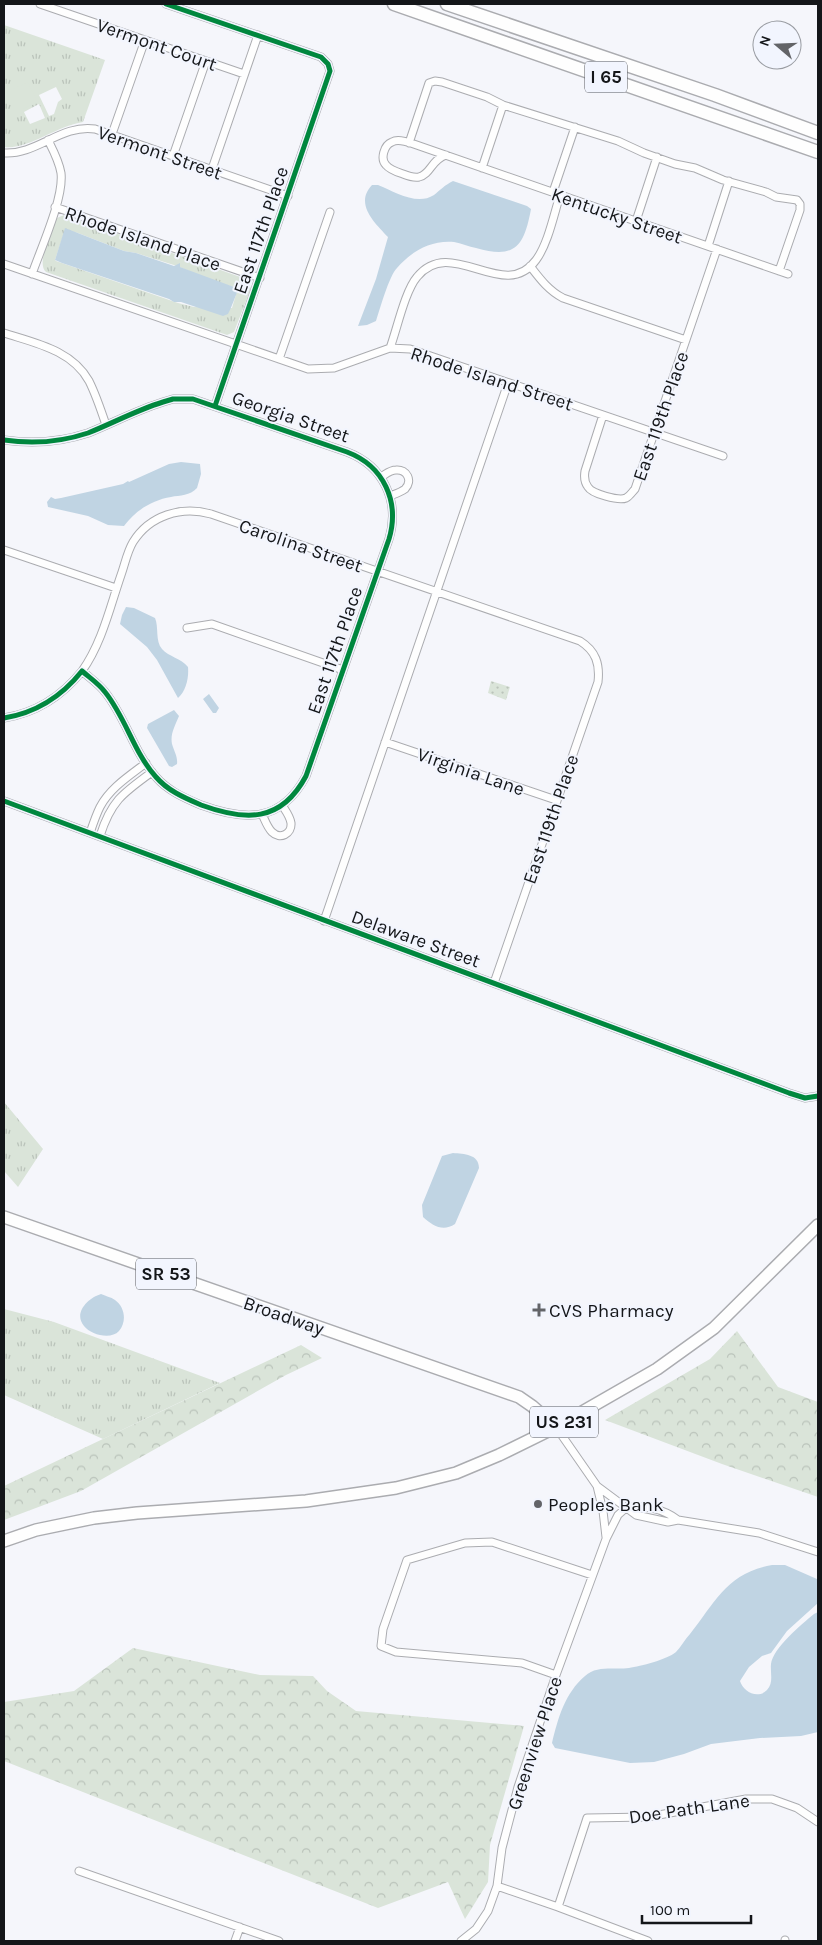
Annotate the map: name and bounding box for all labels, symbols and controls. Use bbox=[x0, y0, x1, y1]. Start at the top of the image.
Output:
street label: Vermont Court bbox=[94, 14, 220, 76]
north arrow bbox=[752, 20, 802, 70]
text: N bbox=[756, 33, 775, 48]
road number: I 65 bbox=[585, 62, 627, 92]
street label: Vermont Street bbox=[95, 121, 225, 185]
street label: East 117th Place bbox=[229, 164, 293, 297]
street label: Kentucky Street bbox=[548, 183, 685, 249]
street label: Rhode Island Place bbox=[62, 202, 223, 276]
street label: Rhode Island Street bbox=[408, 342, 576, 416]
street label: East 119th Place bbox=[629, 349, 693, 484]
street label: Georgia Street bbox=[229, 387, 352, 447]
street label: Carolina Street bbox=[236, 515, 365, 577]
street label: East 117th Place bbox=[303, 584, 367, 717]
street label: Virginia Lane bbox=[414, 743, 527, 801]
street label: East 119th Place bbox=[519, 752, 583, 887]
street label: Delaware Street bbox=[348, 905, 483, 972]
road number: SR 53 bbox=[136, 1258, 196, 1290]
street label: Broadway bbox=[240, 1292, 327, 1340]
place label: CVS Pharmacy bbox=[549, 1300, 674, 1322]
marker: CVS Pharmacy bbox=[533, 1304, 545, 1316]
road number: US 231 bbox=[530, 1406, 598, 1438]
place label: Peoples Bank bbox=[548, 1494, 664, 1516]
marker: Peoples Bank bbox=[532, 1498, 544, 1510]
street label: Greenview Place bbox=[503, 1674, 567, 1813]
street label: Doe Path Lane bbox=[627, 1790, 751, 1828]
scale bar bbox=[642, 1892, 751, 1924]
text: 100 m bbox=[650, 1901, 690, 1919]

